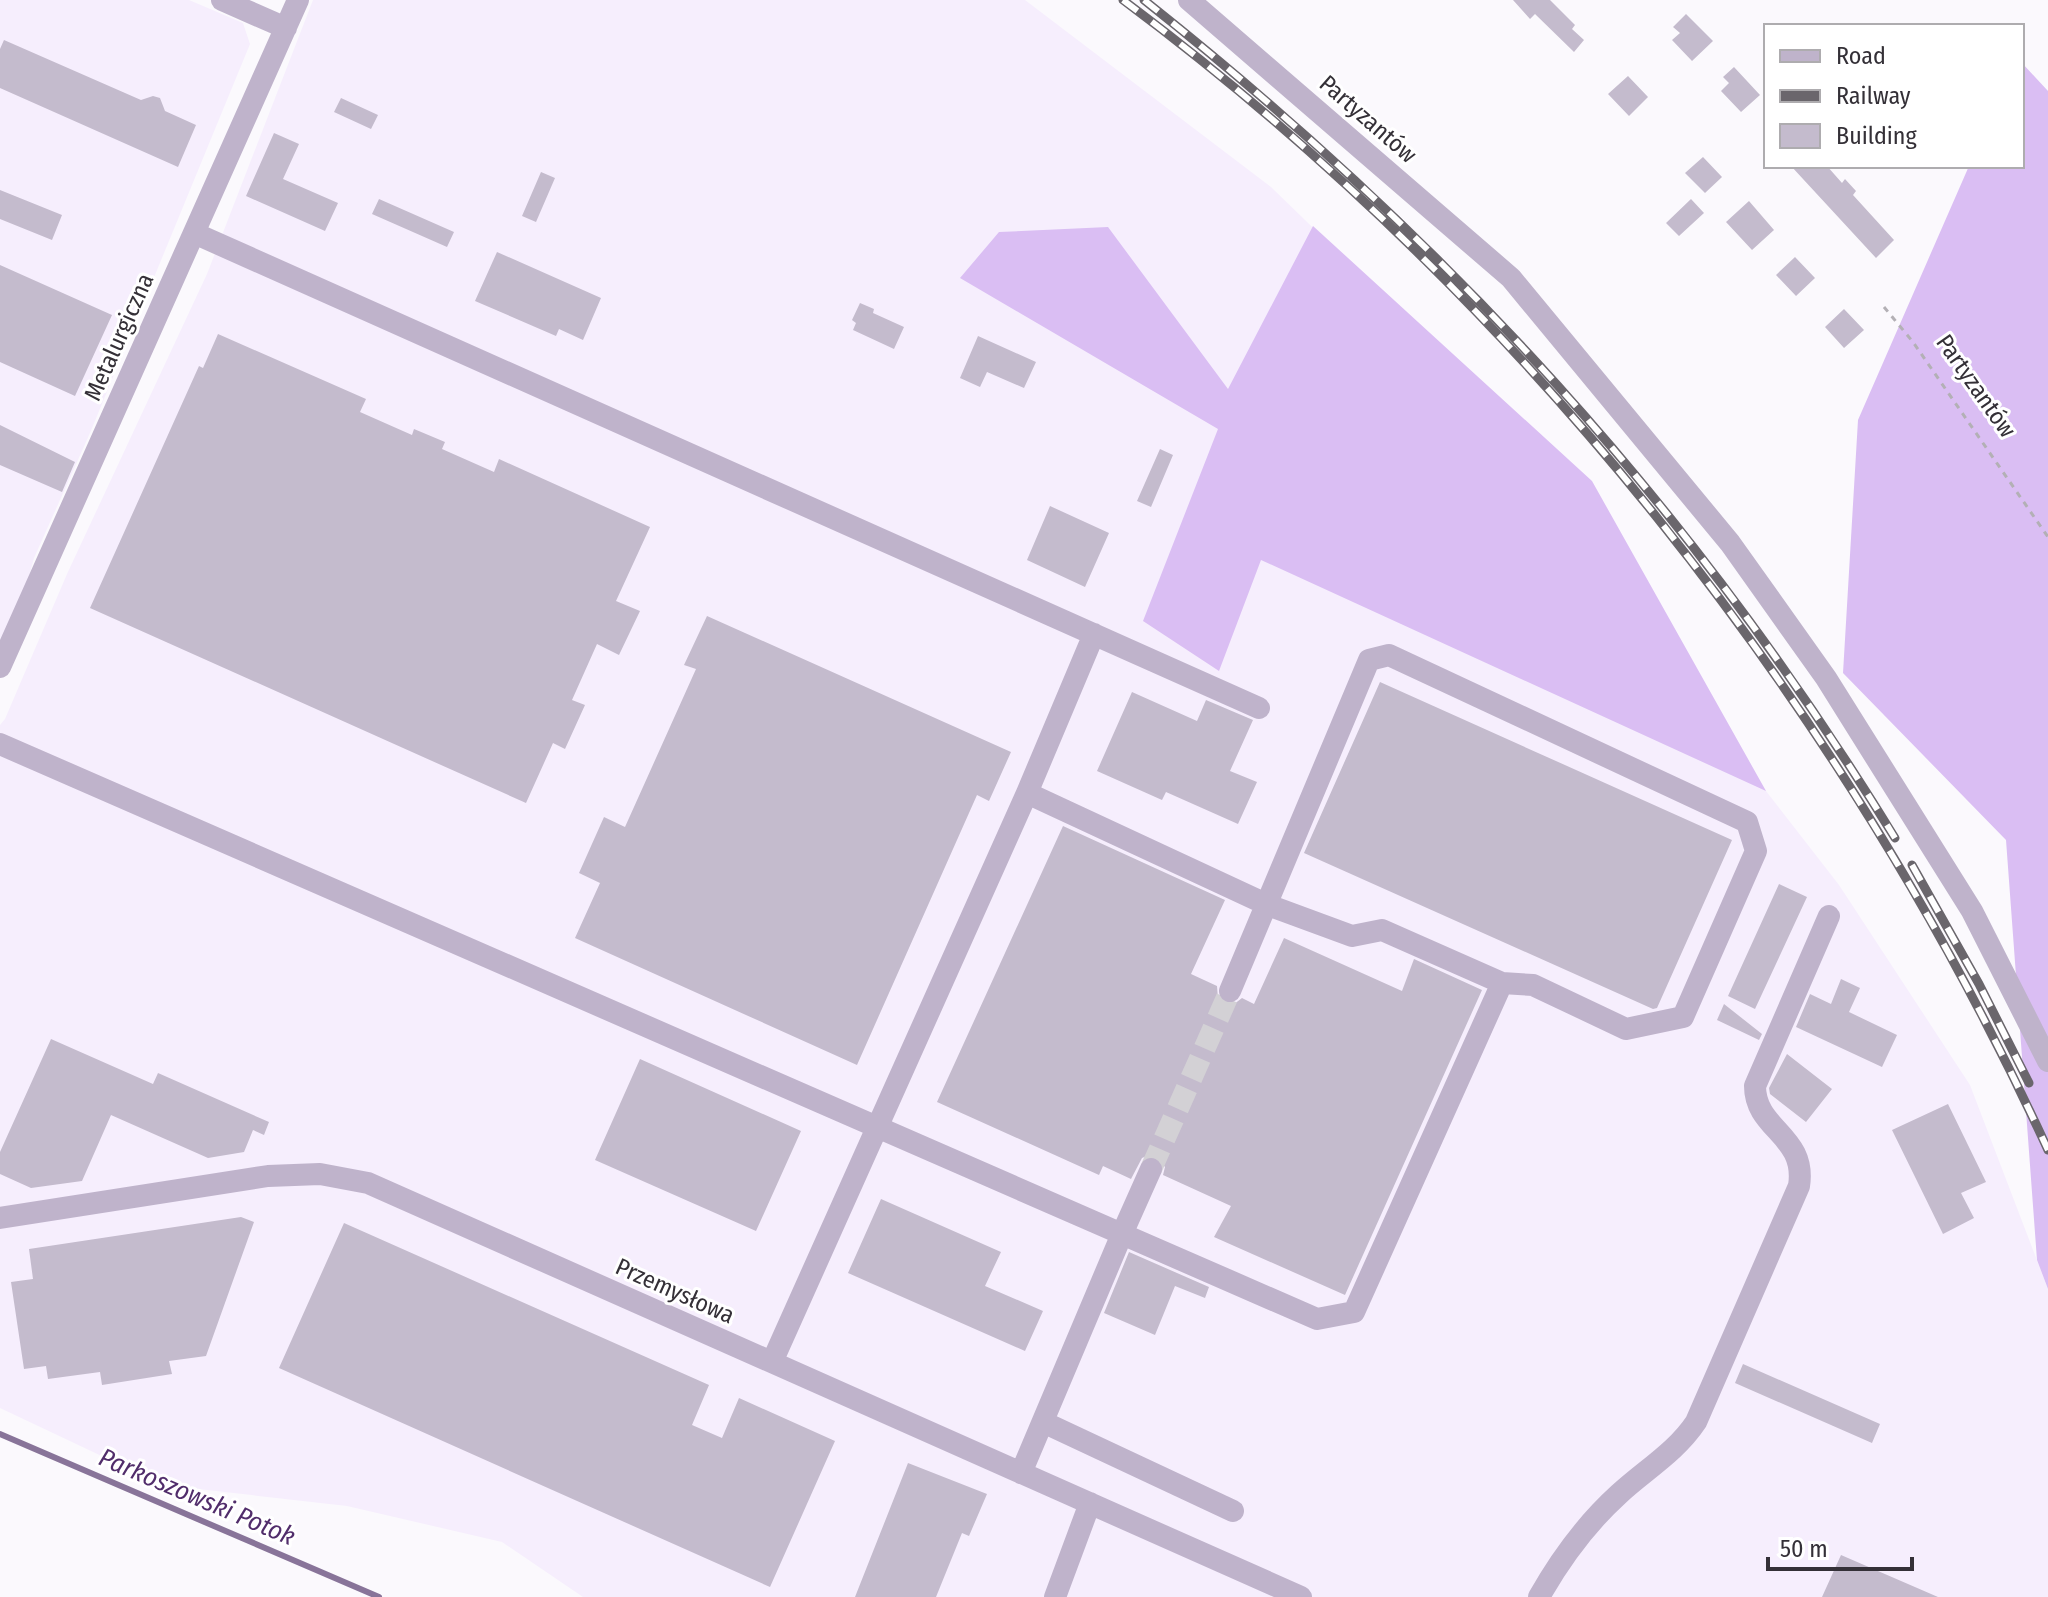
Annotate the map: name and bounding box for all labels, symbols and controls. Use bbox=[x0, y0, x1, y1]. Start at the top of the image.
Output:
legend bbox=[1764, 24, 2024, 168]
text: Road bbox=[1836, 42, 1886, 70]
street label: Partyzantów bbox=[1314, 69, 1422, 169]
text: Railway bbox=[1836, 82, 1911, 110]
text: Building bbox=[1836, 122, 1918, 150]
street label: Metalurgiczna bbox=[78, 269, 160, 405]
street label: Partyzantów bbox=[1930, 329, 2022, 443]
street label: Przemysłowa bbox=[611, 1252, 739, 1330]
water label: Parkoszowski Potok bbox=[94, 1442, 300, 1552]
scale bar bbox=[1768, 1521, 1912, 1571]
text: 50 m bbox=[1780, 1535, 1828, 1563]

